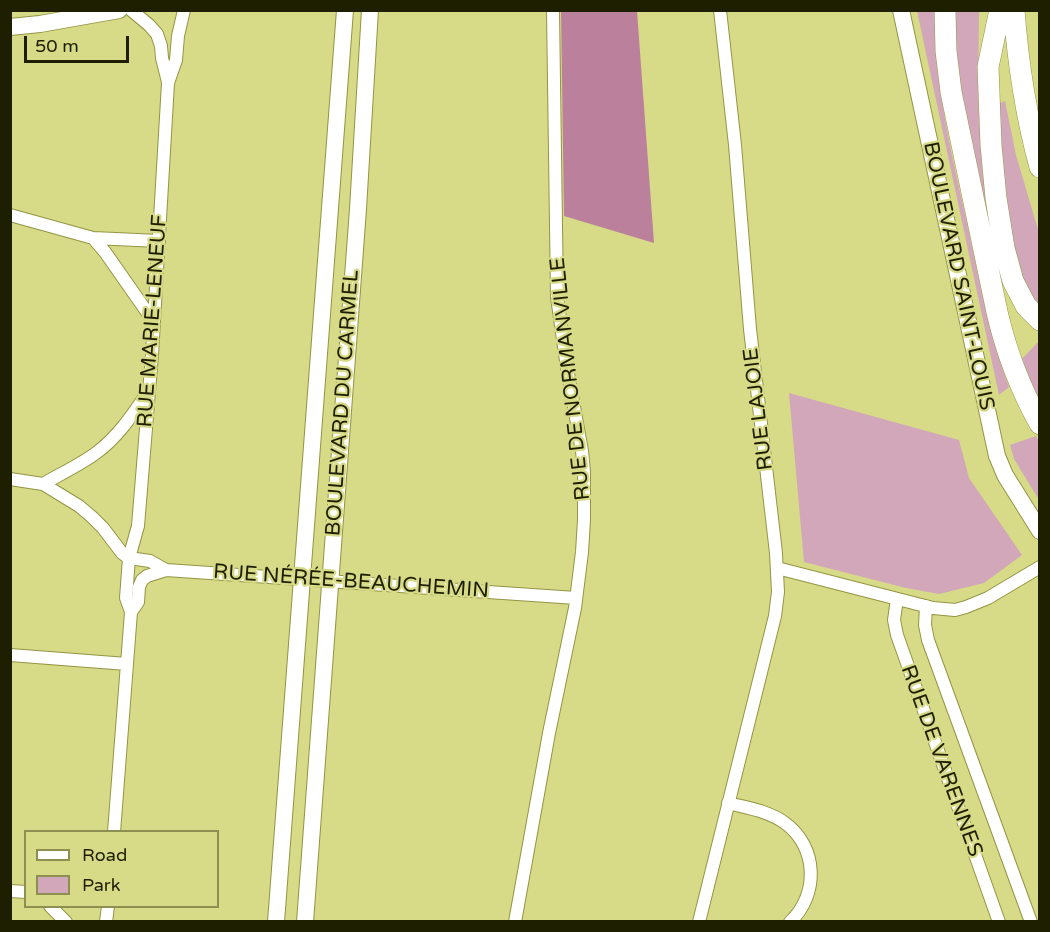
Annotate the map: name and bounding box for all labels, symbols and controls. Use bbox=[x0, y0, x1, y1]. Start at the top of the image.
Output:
scale bar bbox=[27, 24, 132, 62]
text: 50 m bbox=[35, 35, 79, 57]
street label: BOULEVARD SAINT-LOUIS bbox=[917, 139, 999, 413]
street label: RUE MARIE-LENEUF bbox=[133, 214, 173, 428]
street label: RUE DE NORMANVILLE bbox=[546, 256, 596, 502]
street label: BOULEVARD DU CARMEL bbox=[321, 269, 365, 537]
street label: RUE LAJOIE bbox=[739, 346, 779, 472]
street label: RUE NÉRÉE-BEAUCHEMIN bbox=[212, 560, 490, 604]
street label: RUE DE VARENNES bbox=[895, 662, 987, 860]
legend bbox=[24, 830, 219, 908]
text: Road bbox=[82, 844, 127, 866]
text: Park bbox=[82, 874, 120, 896]

